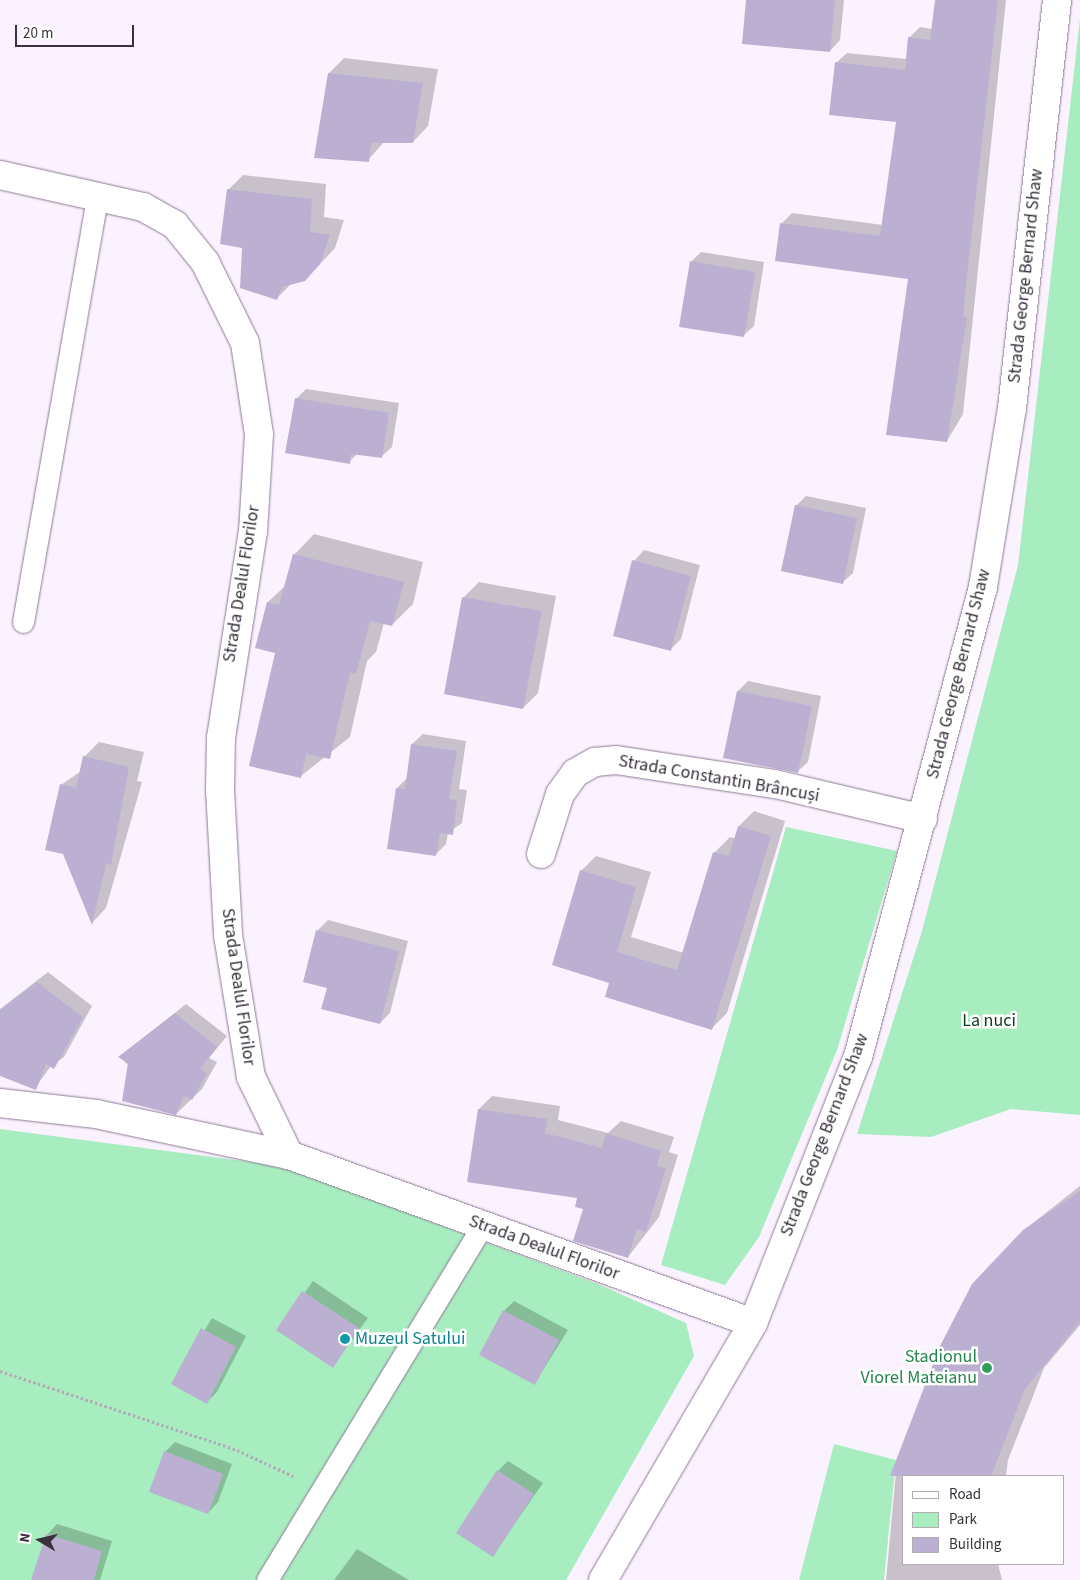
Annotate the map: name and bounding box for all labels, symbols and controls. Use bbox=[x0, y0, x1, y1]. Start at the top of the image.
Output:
scale bar bbox=[18, 15, 136, 47]
text: 20 m bbox=[23, 23, 53, 44]
street label: Strada George Bernard Shaw bbox=[1004, 168, 1048, 384]
street label: Strada Dealul Florilor bbox=[219, 504, 265, 664]
street label: Strada George Bernard Shaw bbox=[922, 567, 996, 781]
street label: Strada Constantin Brâncuși bbox=[617, 751, 821, 807]
street label: Strada Dealul Florilor bbox=[216, 907, 260, 1067]
park label: La nuci bbox=[962, 1010, 1016, 1032]
street label: Strada George Bernard Shaw bbox=[776, 1030, 874, 1240]
street label: Strada Dealul Florilor bbox=[466, 1211, 622, 1285]
place label: Muzeul Satului bbox=[355, 1328, 465, 1350]
marker: Muzeul Satului bbox=[339, 1333, 351, 1345]
place label: Stadionul Viorel Mateianu bbox=[861, 1347, 977, 1390]
marker: Stadionul Viorel Mateianu bbox=[981, 1362, 993, 1374]
legend bbox=[902, 1475, 1065, 1565]
text: Road bbox=[949, 1484, 981, 1505]
text: Park bbox=[949, 1509, 977, 1530]
north arrow bbox=[15, 1515, 65, 1565]
text: N bbox=[15, 1531, 36, 1544]
text: Building bbox=[949, 1534, 1001, 1555]

